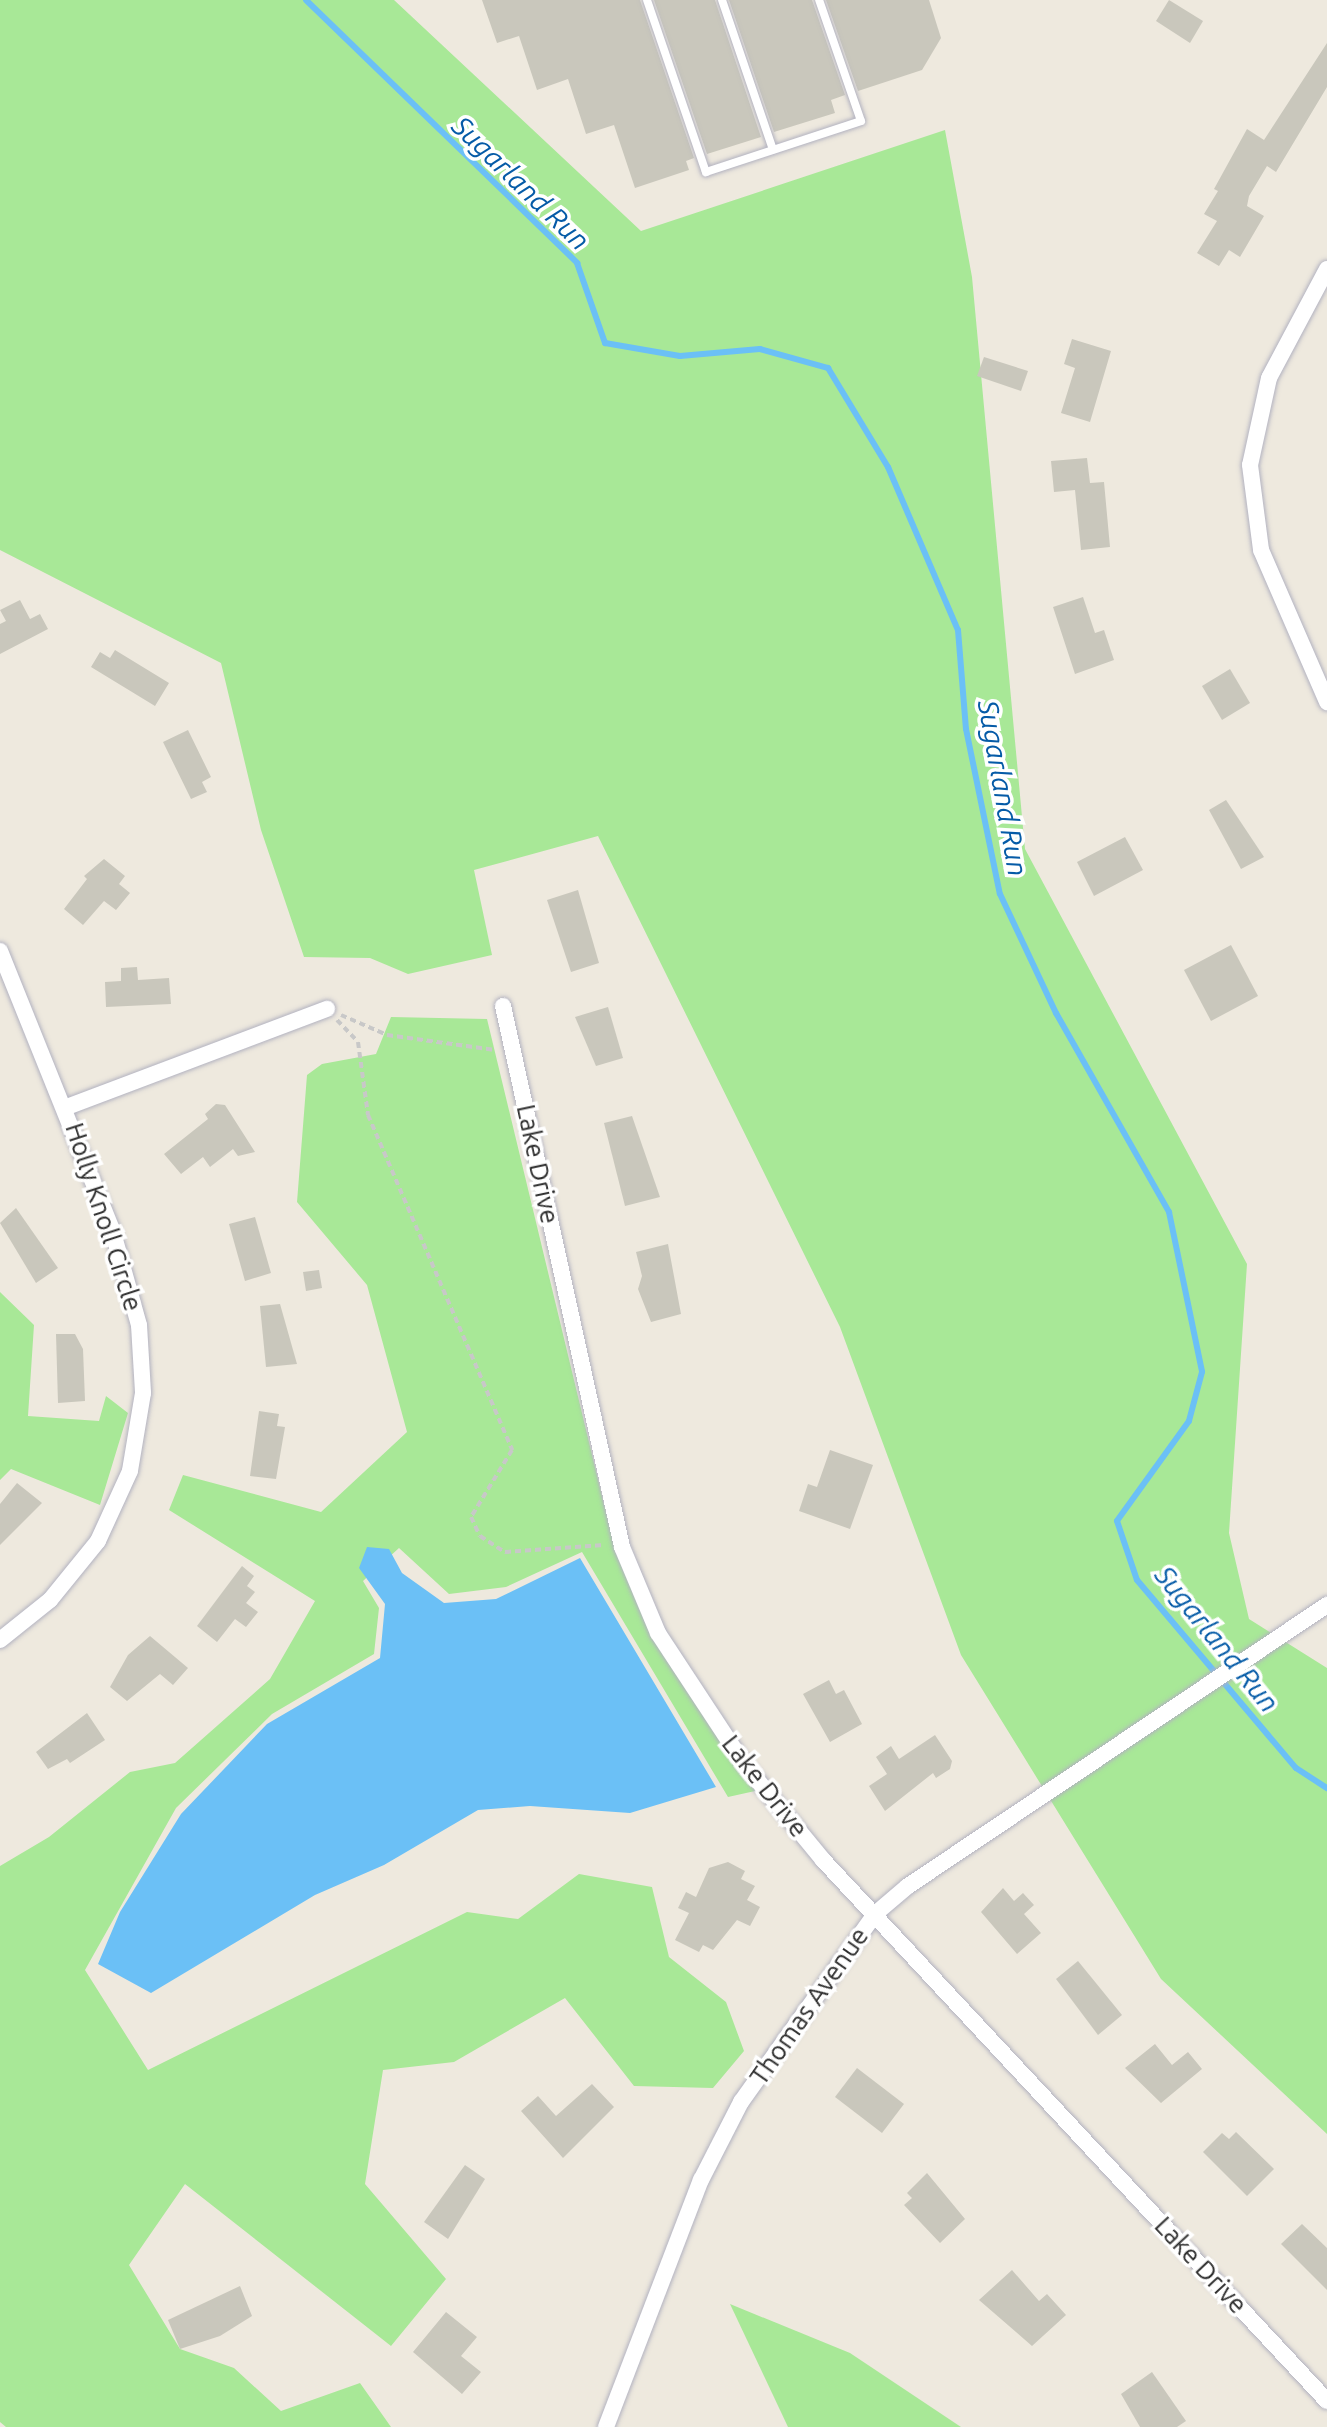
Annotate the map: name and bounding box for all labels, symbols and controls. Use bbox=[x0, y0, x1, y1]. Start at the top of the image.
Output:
water label: Sugarland Run bbox=[445, 109, 597, 257]
water label: Sugarland Run bbox=[971, 697, 1035, 879]
street label: Lake Drive bbox=[510, 1102, 566, 1226]
street label: Holly Knoll Circle bbox=[59, 1119, 149, 1315]
water label: Sugarland Run bbox=[1148, 1559, 1286, 1719]
street label: Lake Drive bbox=[715, 1729, 815, 1843]
street label: Thomas Avenue bbox=[743, 1921, 875, 2091]
street label: Lake Drive bbox=[1148, 2210, 1254, 2320]

